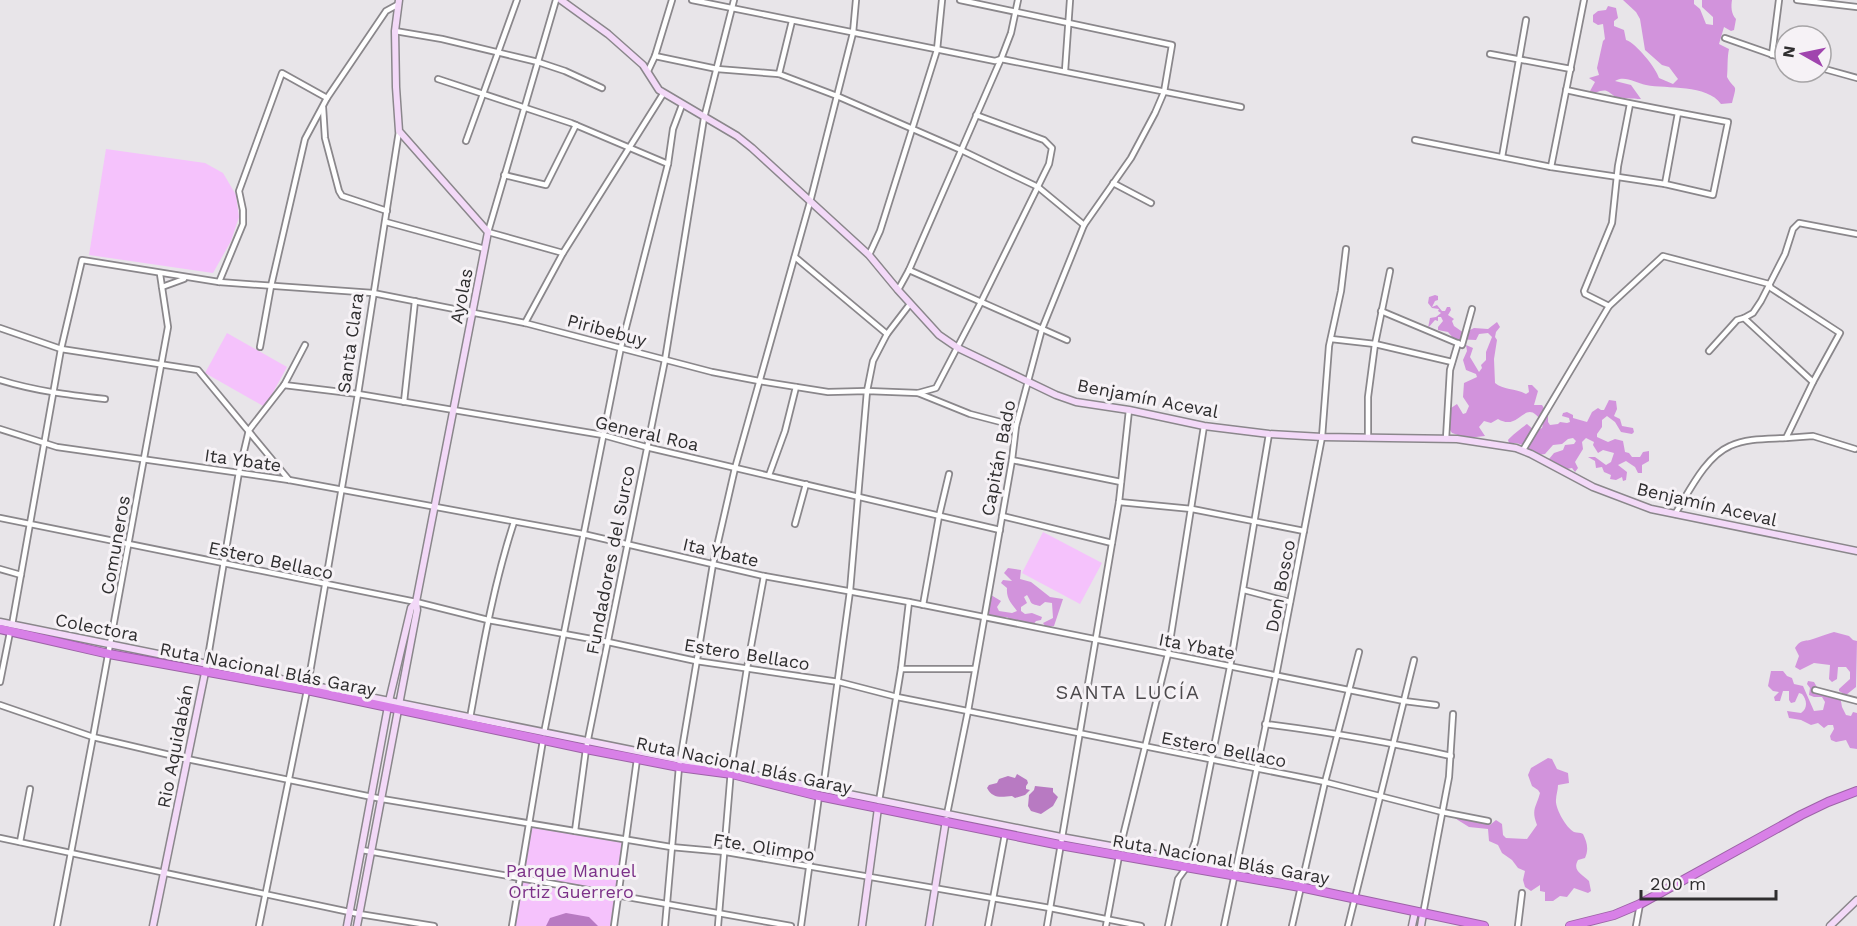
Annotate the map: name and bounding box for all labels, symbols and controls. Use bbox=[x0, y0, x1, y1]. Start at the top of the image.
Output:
north arrow bbox=[1773, 24, 1833, 84]
text: N bbox=[1778, 44, 1799, 59]
street label: Ayolas bbox=[445, 266, 477, 326]
street label: Santa Clara bbox=[333, 291, 367, 395]
street label: Piribebuy bbox=[565, 309, 650, 351]
street label: Benjamín Aceval bbox=[1076, 374, 1221, 422]
street label: Capitán Bado bbox=[976, 398, 1020, 518]
street label: General Roa bbox=[593, 411, 701, 455]
street label: Ita Ybate bbox=[203, 444, 283, 476]
street label: Fundadores del Surco bbox=[581, 464, 639, 656]
street label: Benjamín Aceval bbox=[1635, 478, 1780, 530]
street label: Comuneros bbox=[96, 494, 134, 596]
street label: Ita Ybate bbox=[681, 533, 761, 571]
street label: Estero Bellaco bbox=[207, 537, 335, 583]
street label: Don Bosco bbox=[1261, 538, 1299, 634]
street label: Colectora bbox=[53, 609, 141, 645]
street label: Ita Ybate bbox=[1157, 628, 1237, 664]
street label: Estero Bellaco bbox=[683, 634, 811, 674]
street label: Ruta Nacional Blás Garay bbox=[158, 638, 379, 700]
district label: SANTA LUCÍA bbox=[1055, 680, 1201, 704]
street label: Rio Aquidabán bbox=[153, 682, 197, 810]
street label: Estero Bellaco bbox=[1160, 727, 1288, 771]
street label: Ruta Nacional Blás Garay bbox=[634, 732, 854, 798]
street label: Fte. Olimpo bbox=[712, 829, 816, 865]
street label: Ruta Nacional Blás Garay bbox=[1111, 830, 1332, 889]
park label: Parque Manuel Ortiz Guerrero bbox=[506, 860, 637, 902]
scale bar bbox=[1641, 863, 1776, 901]
text: 200 m bbox=[1650, 873, 1706, 894]

